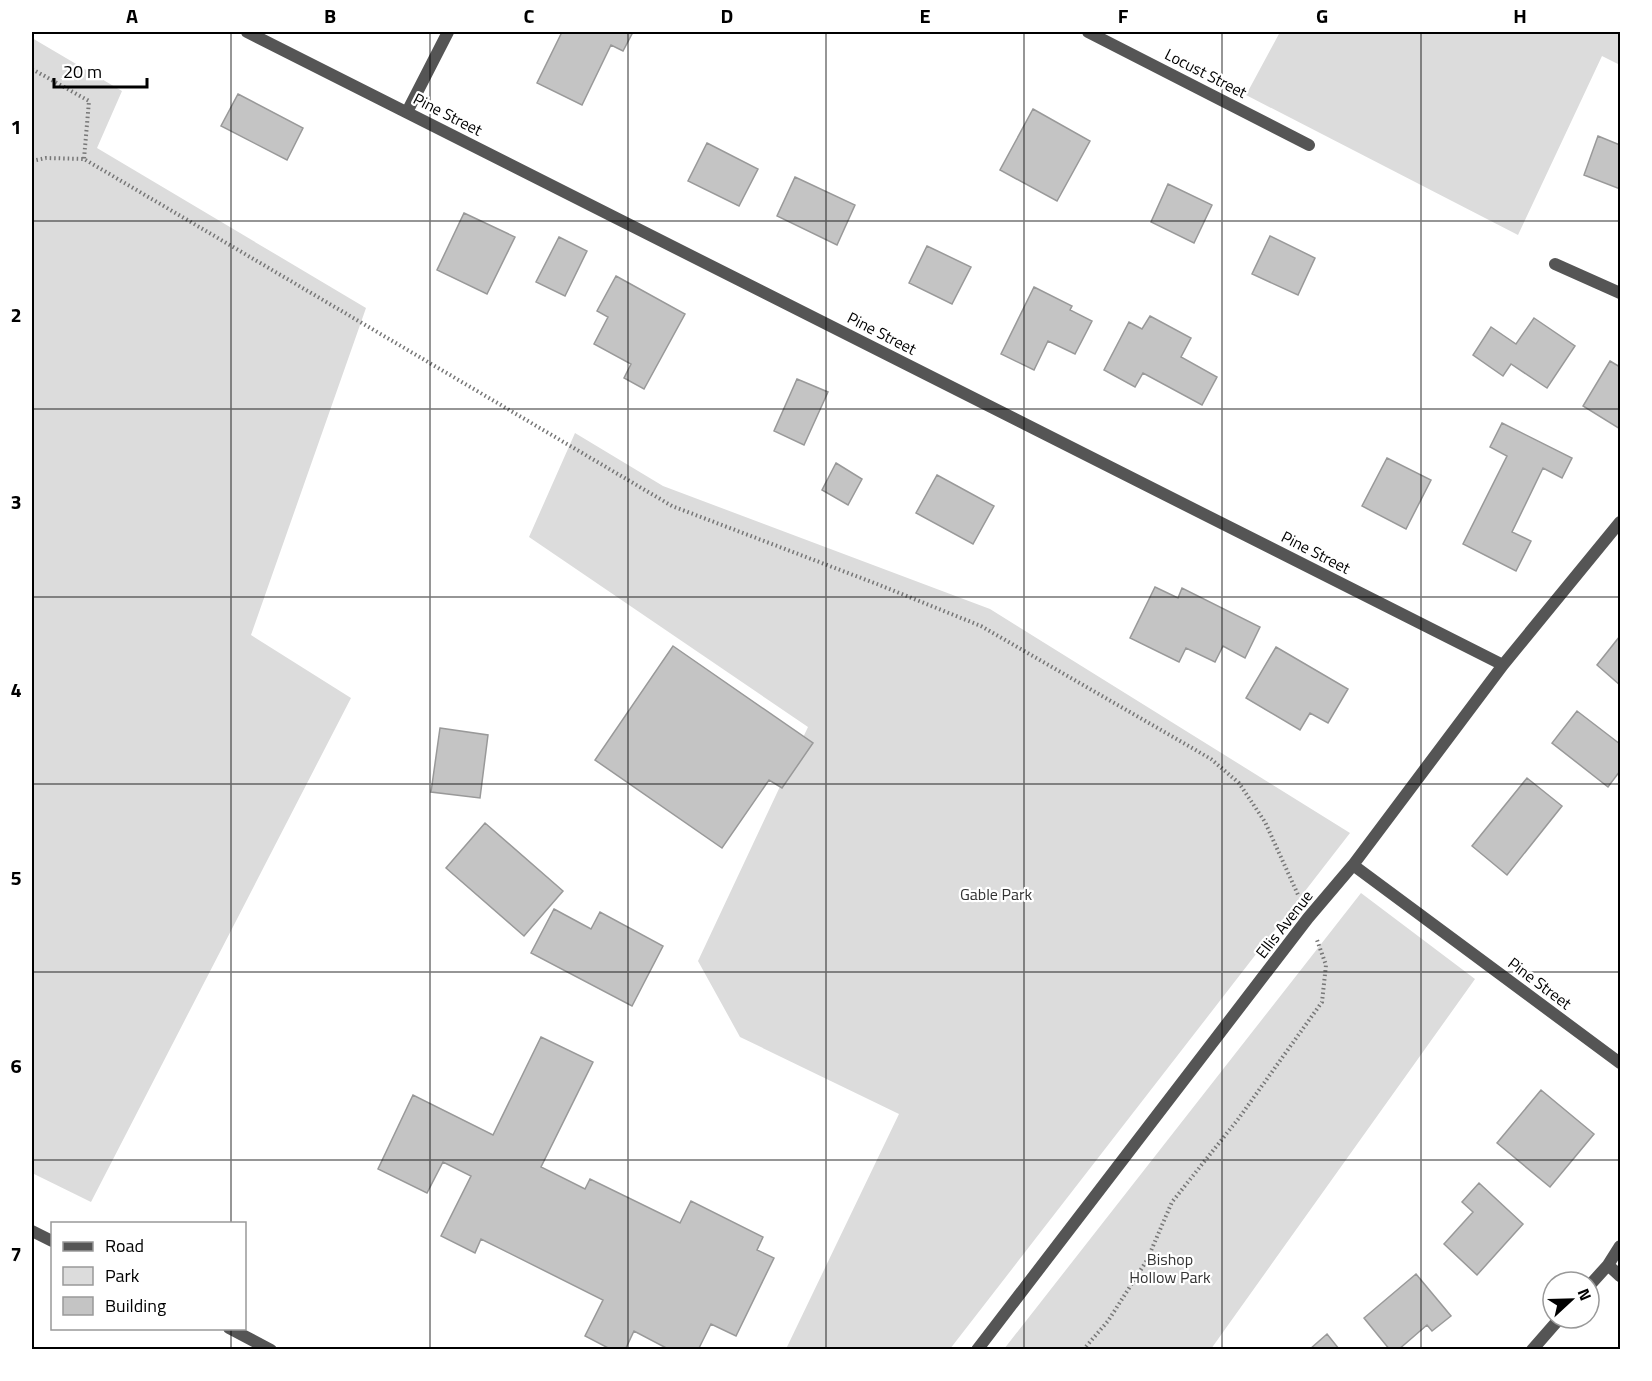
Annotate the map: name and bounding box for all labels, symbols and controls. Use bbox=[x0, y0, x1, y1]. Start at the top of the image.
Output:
text: A bbox=[126, 0, 138, 31]
text: B bbox=[324, 0, 336, 31]
text: C bbox=[524, 0, 535, 31]
text: D bbox=[721, 0, 733, 31]
text: E bbox=[919, 0, 931, 31]
text: F bbox=[1118, 0, 1129, 31]
text: G bbox=[1316, 0, 1328, 31]
text: H bbox=[1513, 0, 1527, 31]
street label: Locust Street bbox=[1161, 42, 1252, 104]
scale bar bbox=[54, 51, 147, 89]
text: 20 m bbox=[63, 58, 102, 85]
street label: Pine Street bbox=[409, 86, 487, 142]
text: 1 bbox=[10, 111, 22, 142]
text: 2 bbox=[10, 299, 22, 330]
street label: Pine Street bbox=[843, 305, 921, 361]
text: 3 bbox=[10, 486, 22, 517]
street label: Pine Street bbox=[1277, 524, 1355, 580]
text: 4 bbox=[10, 674, 22, 705]
text: 5 bbox=[10, 862, 22, 893]
park label: Gable Park bbox=[960, 882, 1032, 906]
street label: Ellis Avenue bbox=[1250, 885, 1318, 963]
street label: Pine Street bbox=[1503, 951, 1577, 1015]
text: 6 bbox=[10, 1050, 22, 1081]
legend bbox=[51, 1222, 246, 1330]
text: Road bbox=[105, 1232, 144, 1259]
text: 7 bbox=[10, 1238, 22, 1269]
park label: Bishop Hollow Park bbox=[1129, 1247, 1211, 1289]
text: Park bbox=[105, 1262, 140, 1289]
north arrow bbox=[1541, 1270, 1601, 1330]
text: N bbox=[1572, 1285, 1598, 1304]
text: Building bbox=[105, 1292, 166, 1319]

